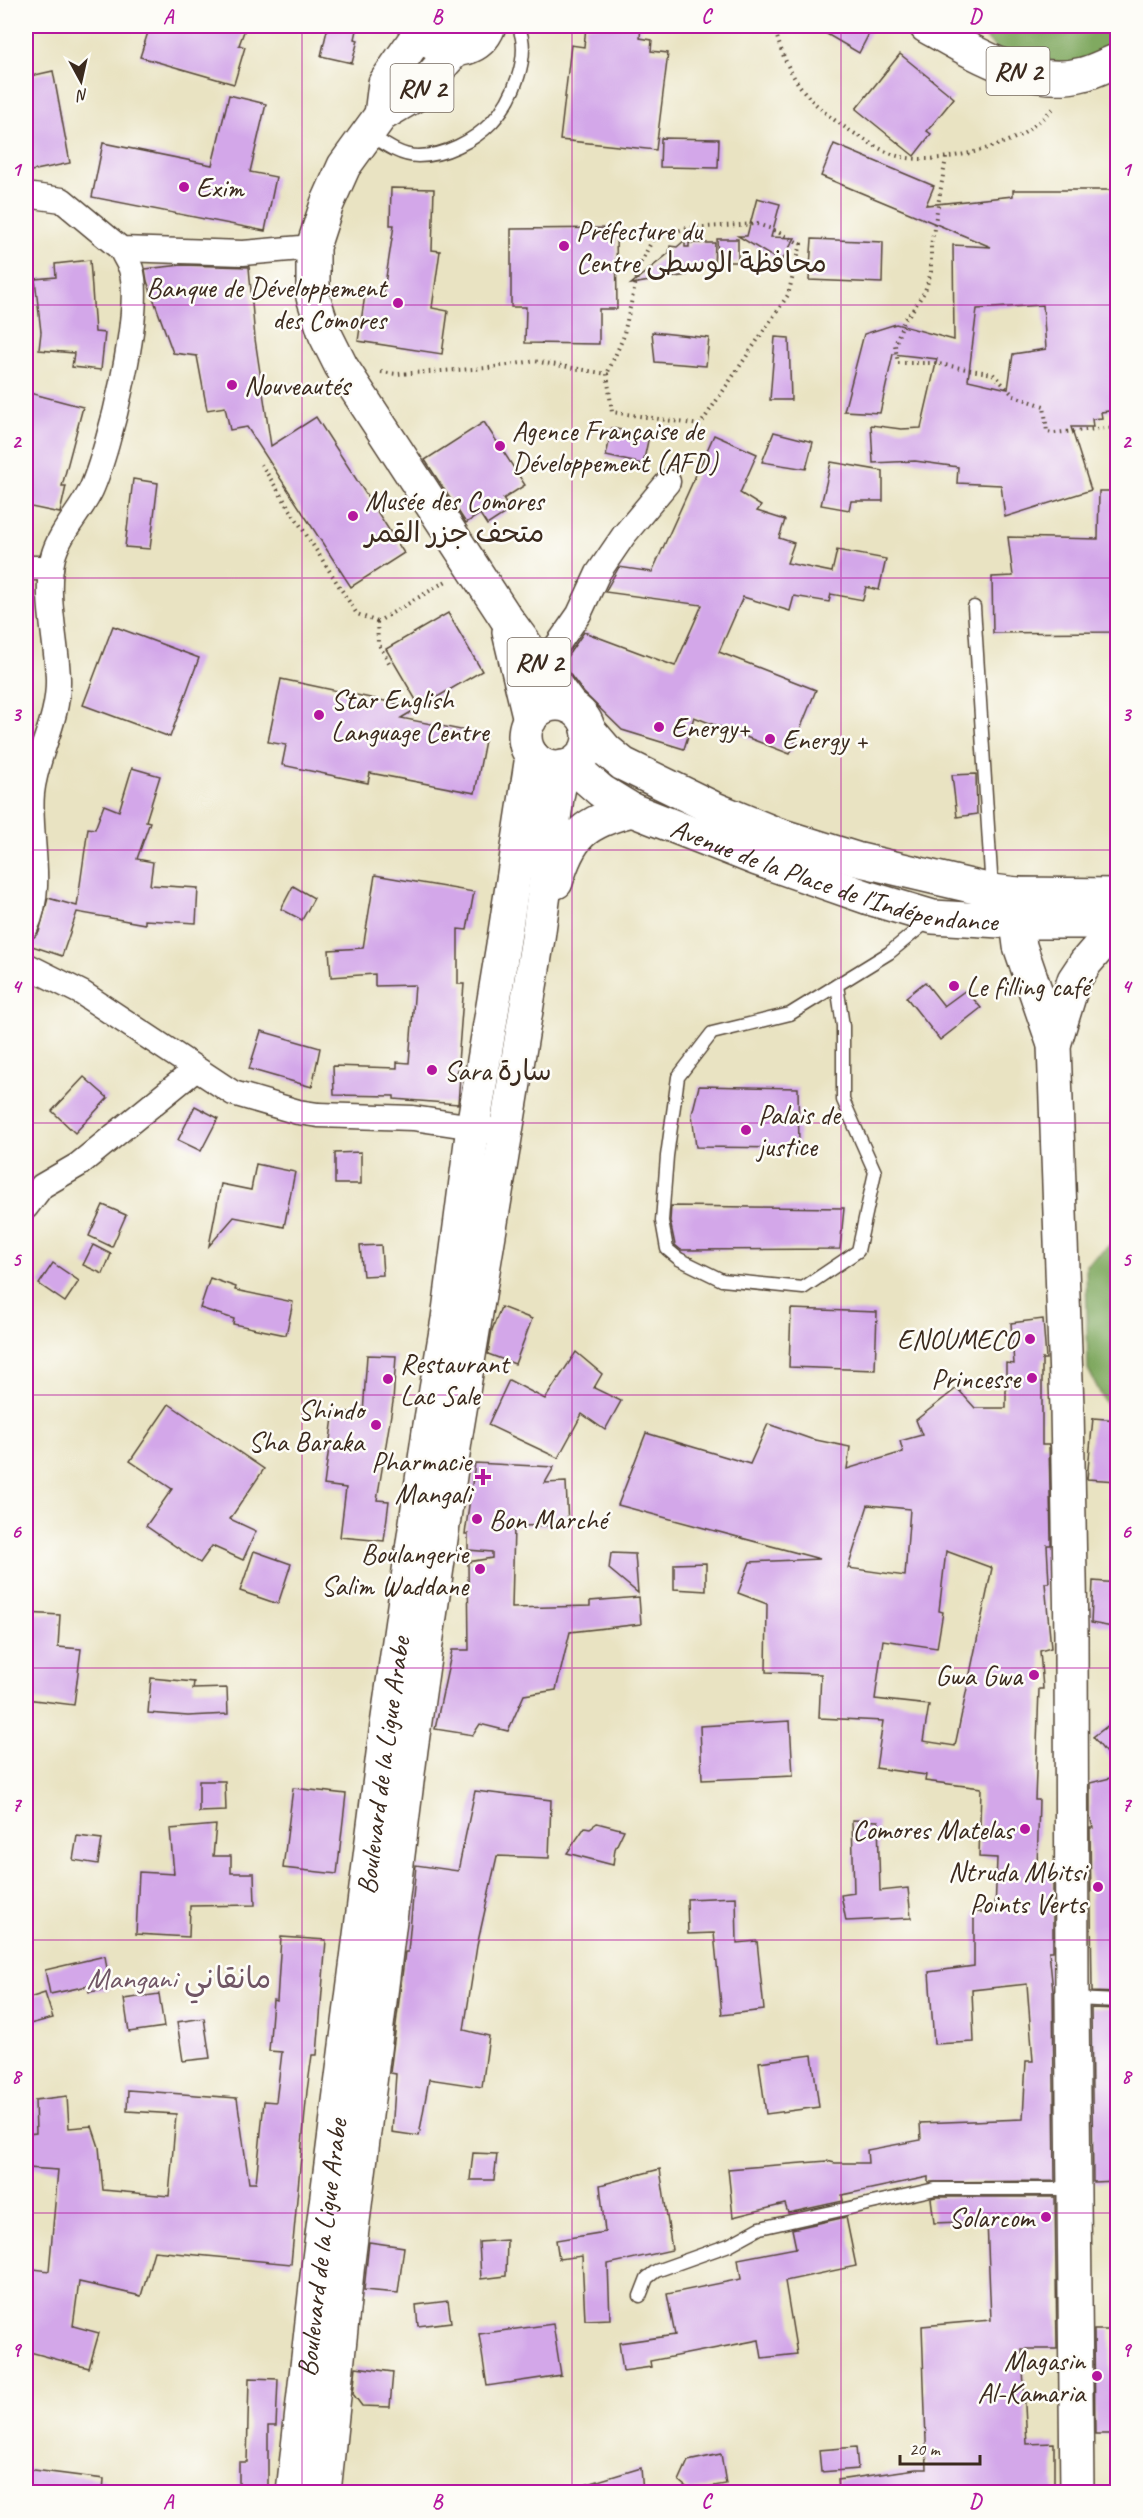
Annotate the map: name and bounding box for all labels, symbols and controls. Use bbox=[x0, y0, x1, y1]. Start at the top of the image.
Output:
text: A bbox=[163, 4, 175, 29]
text: B bbox=[432, 4, 444, 29]
text: C bbox=[701, 4, 713, 29]
text: D bbox=[969, 4, 983, 29]
road number: RN 2 bbox=[986, 47, 1050, 95]
north arrow bbox=[51, 51, 111, 111]
road number: RN 2 bbox=[390, 64, 454, 112]
text: N bbox=[74, 84, 89, 106]
text: 1 bbox=[12, 157, 23, 182]
text: 1 bbox=[1122, 157, 1133, 182]
place label: Exim bbox=[196, 170, 245, 205]
marker: Exim bbox=[177, 180, 191, 194]
place label: Préfecture du Centre محافظة الوسطى bbox=[576, 213, 827, 280]
marker: Préfecture du Centre محافظة الوسطى bbox=[557, 239, 571, 253]
place label: Banque de Développement des Comores bbox=[146, 270, 389, 337]
marker: Banque de Développement des Comores bbox=[391, 296, 405, 310]
place label: Nouveautés bbox=[244, 368, 352, 403]
marker: Nouveautés bbox=[225, 378, 239, 392]
place label: Agence Française de Développement (AFD) bbox=[512, 413, 719, 480]
text: 2 bbox=[12, 429, 23, 454]
text: 2 bbox=[1122, 429, 1133, 454]
marker: Agence Française de Développement (AFD) bbox=[493, 439, 507, 453]
place label: Musée des Comores متحف جزر القمر bbox=[363, 483, 546, 550]
marker: Musée des Comores متحف جزر القمر bbox=[346, 509, 360, 523]
road number: RN 2 bbox=[508, 638, 570, 686]
place label: Star English Language Centre bbox=[331, 682, 491, 749]
text: 3 bbox=[12, 702, 23, 727]
text: 3 bbox=[1122, 702, 1133, 727]
marker: Star English Language Centre bbox=[312, 708, 326, 722]
place label: Energy+ bbox=[671, 710, 751, 745]
marker: Energy+ bbox=[652, 720, 666, 734]
place label: Energy + bbox=[782, 722, 869, 757]
marker: Energy + bbox=[763, 732, 777, 746]
street label: Avenue de la Place de l'Indépendance bbox=[666, 810, 1001, 938]
place label: Le filling café bbox=[966, 969, 1093, 1004]
text: 4 bbox=[12, 974, 24, 999]
text: 4 bbox=[1122, 974, 1134, 999]
marker: Le filling café bbox=[947, 979, 961, 993]
place label: Sara سارة bbox=[444, 1053, 552, 1088]
marker: Sara سارة bbox=[425, 1063, 439, 1077]
place label: Palais de justice bbox=[755, 1097, 842, 1164]
marker: Palais de justice bbox=[739, 1123, 753, 1137]
text: 5 bbox=[12, 1247, 23, 1272]
text: 5 bbox=[1122, 1247, 1133, 1272]
place label: ENOUMECO bbox=[897, 1322, 1021, 1357]
marker: ENOUMECO bbox=[1023, 1332, 1037, 1346]
place label: Restaurant Lac Sale bbox=[400, 1346, 511, 1413]
place label: Princesse bbox=[931, 1361, 1022, 1396]
marker: Princesse bbox=[1025, 1371, 1039, 1385]
marker: Restaurant Lac Sale bbox=[381, 1372, 395, 1386]
place label: Shindo Sha Baraka bbox=[248, 1392, 367, 1459]
marker: Shindo Sha Baraka bbox=[369, 1418, 383, 1432]
place label: Pharmacie Mangali bbox=[371, 1444, 475, 1511]
marker: Pharmacie Mangali bbox=[476, 1470, 490, 1484]
place label: Bon Marché bbox=[489, 1502, 611, 1537]
marker: Bon Marché bbox=[470, 1512, 484, 1526]
text: 6 bbox=[11, 1519, 22, 1544]
text: 6 bbox=[1121, 1519, 1132, 1544]
place label: Boulangerie Salim Waddane bbox=[321, 1536, 470, 1603]
marker: Boulangerie Salim Waddane bbox=[473, 1562, 487, 1576]
street label: Boulevard de la Ligue Arabe bbox=[348, 1633, 417, 1896]
place label: Gwa Gwa bbox=[935, 1658, 1024, 1693]
marker: Gwa Gwa bbox=[1027, 1668, 1041, 1682]
text: 7 bbox=[12, 1792, 23, 1817]
text: 7 bbox=[1122, 1792, 1133, 1817]
place label: Comores Matelas bbox=[852, 1812, 1015, 1847]
marker: Comores Matelas bbox=[1018, 1822, 1032, 1836]
place label: Ntruda Mbitsi Points Verts bbox=[948, 1854, 1090, 1921]
marker: Ntruda Mbitsi Points Verts bbox=[1091, 1880, 1105, 1894]
district label: Mangani مانقاني bbox=[87, 1959, 271, 2004]
text: 8 bbox=[12, 2064, 24, 2089]
text: 8 bbox=[1122, 2064, 1134, 2089]
street label: Boulevard de la Ligue Arabe bbox=[289, 2115, 354, 2378]
place label: Solarcom bbox=[949, 2200, 1036, 2235]
marker: Solarcom bbox=[1039, 2210, 1053, 2224]
text: 9 bbox=[12, 2337, 23, 2362]
text: 9 bbox=[1122, 2337, 1133, 2362]
place label: Magasin Al-Kamaria bbox=[978, 2343, 1087, 2410]
marker: Magasin Al-Kamaria bbox=[1090, 2369, 1104, 2383]
scale bar bbox=[900, 2428, 980, 2466]
text: 20 m bbox=[909, 2438, 942, 2460]
text: A bbox=[163, 2489, 175, 2514]
text: B bbox=[432, 2489, 444, 2514]
text: C bbox=[701, 2489, 713, 2514]
text: D bbox=[969, 2489, 983, 2514]

